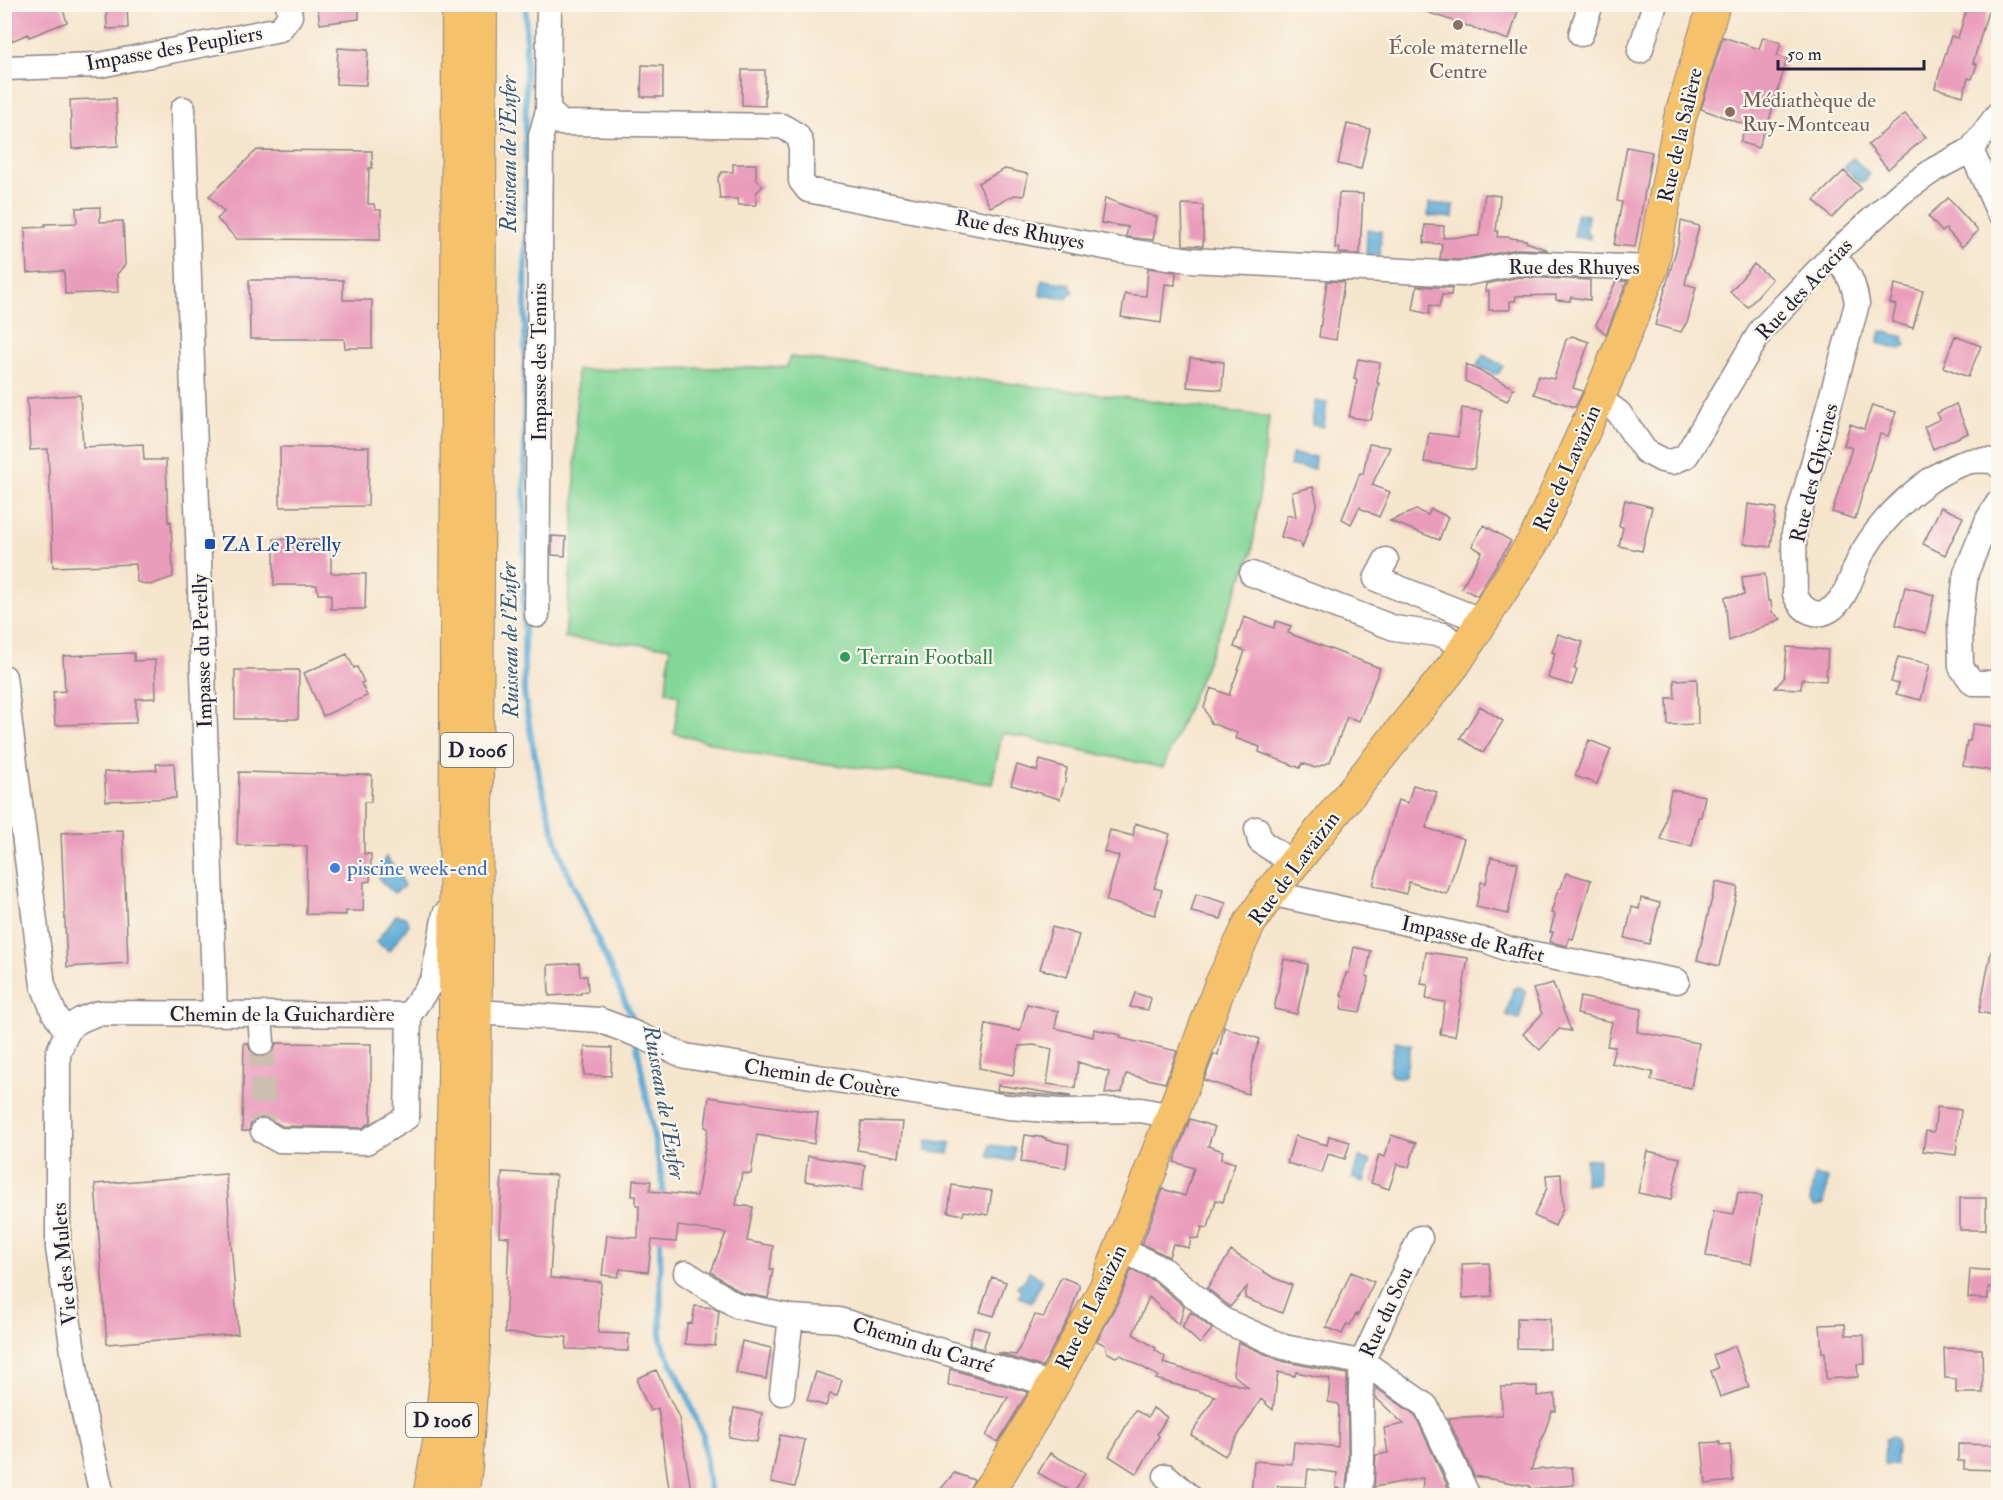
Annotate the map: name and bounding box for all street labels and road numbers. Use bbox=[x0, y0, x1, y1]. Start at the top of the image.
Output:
street label: Impasse des Peupliers bbox=[84, 20, 264, 77]
street label: Rue de la Salière bbox=[1652, 65, 1709, 205]
street label: Rue des Rhuyes bbox=[953, 205, 1087, 256]
street label: Rue des Acacias bbox=[1750, 233, 1859, 346]
street label: Rue des Rhuyes bbox=[1508, 254, 1640, 281]
street label: Impasse des Tennis bbox=[526, 283, 553, 441]
street label: Rue de Lavaizin bbox=[1528, 401, 1607, 536]
street label: Rue des Glycines bbox=[1784, 401, 1845, 546]
street label: Impasse du Perelly bbox=[186, 573, 219, 728]
road number: D 1006 bbox=[441, 733, 513, 767]
street label: Rue de Lavaizin bbox=[1243, 806, 1346, 931]
street label: Impasse de Raffet bbox=[1399, 910, 1547, 969]
street label: Chemin de la Guichardière bbox=[169, 1001, 395, 1028]
street label: Chemin de Couère bbox=[742, 1053, 902, 1104]
street label: Vie des Mulets bbox=[46, 1201, 83, 1326]
street label: Rue de Lavaizin bbox=[1050, 1240, 1133, 1374]
street label: Rue du Sou bbox=[1354, 1262, 1419, 1362]
street label: Chemin du Carré bbox=[849, 1311, 997, 1380]
road number: D 1006 bbox=[406, 1403, 478, 1437]

